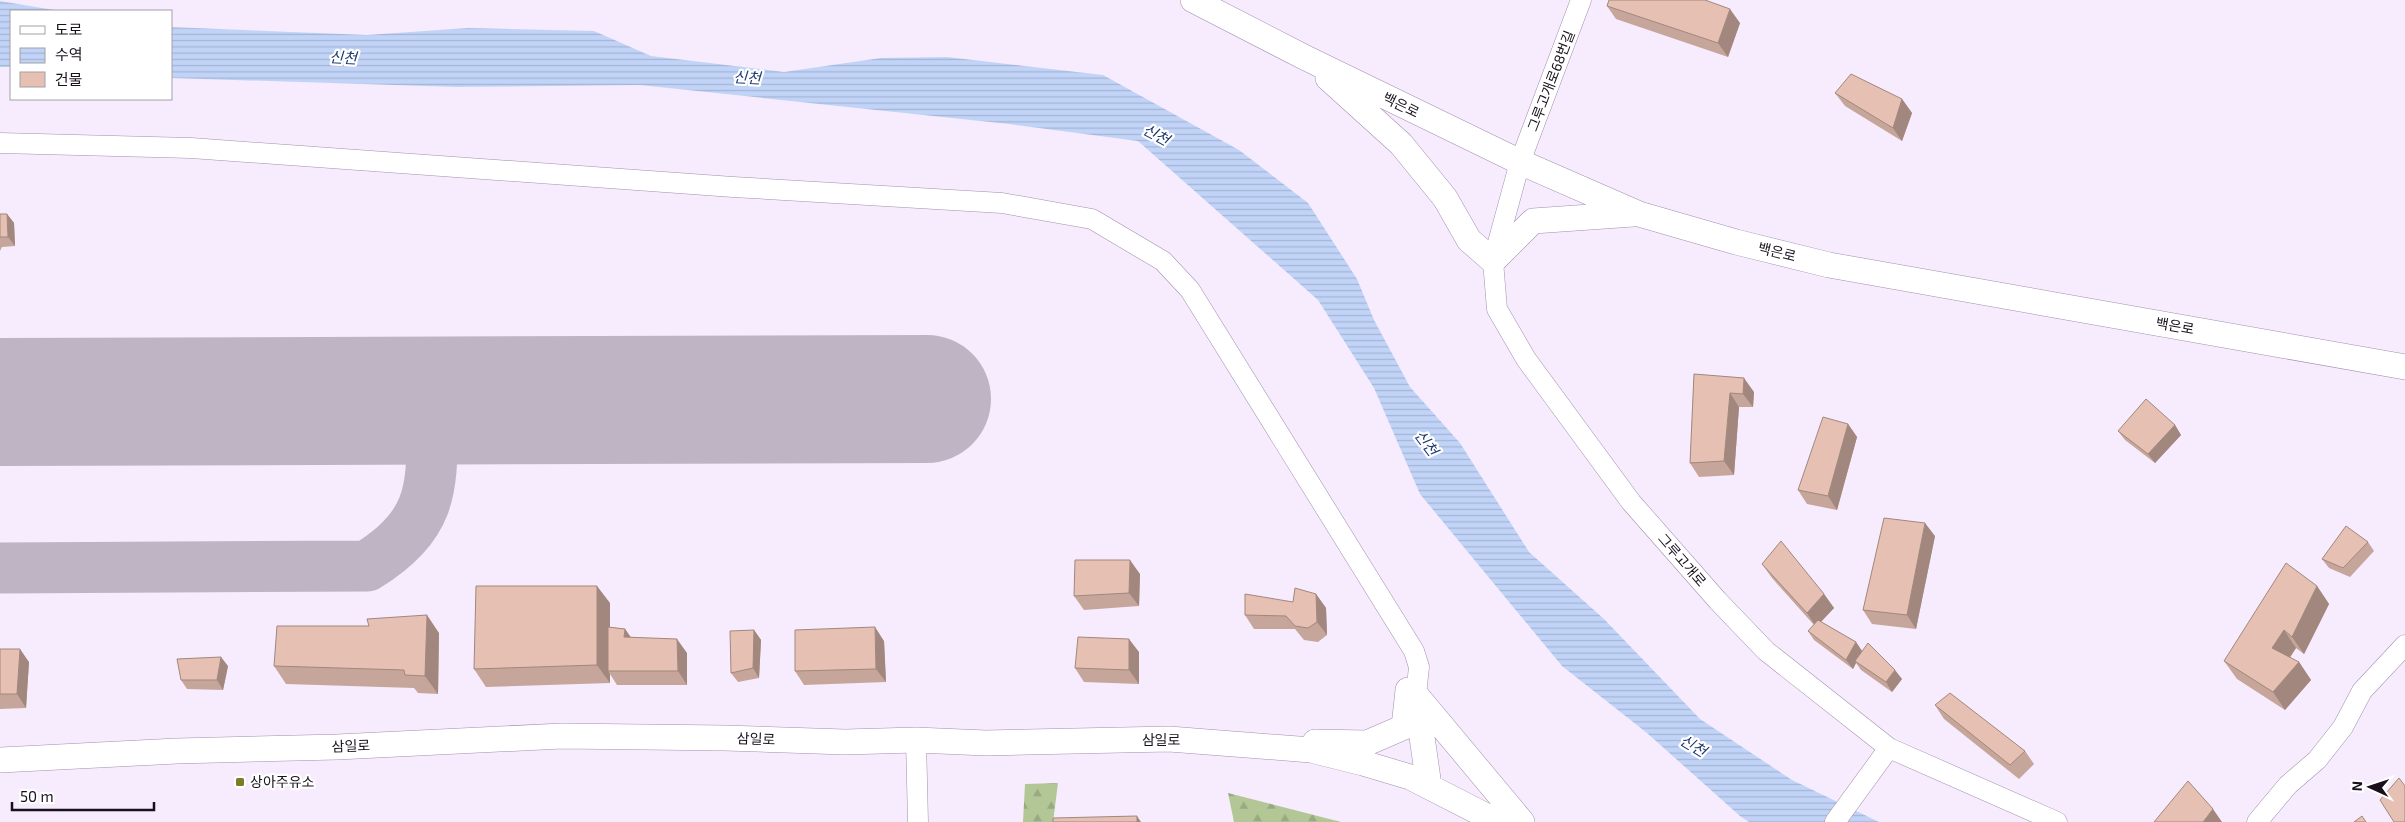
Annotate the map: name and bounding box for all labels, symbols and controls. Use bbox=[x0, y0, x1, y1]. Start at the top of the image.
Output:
legend bbox=[10, 10, 172, 100]
text: 도로 bbox=[55, 20, 83, 38]
street label: 그루고개로68번길 bbox=[1523, 28, 1578, 134]
text: 수역 bbox=[55, 45, 83, 63]
water label: 신천 bbox=[329, 47, 359, 67]
water label: 신천 bbox=[733, 67, 763, 87]
text: 건물 bbox=[55, 70, 83, 88]
street label: 백은로 bbox=[1380, 88, 1422, 121]
water label: 신천 bbox=[1140, 120, 1175, 150]
street label: 백은로 bbox=[1756, 239, 1798, 264]
street label: 백은로 bbox=[2155, 314, 2196, 337]
water label: 신천 bbox=[1411, 426, 1444, 461]
street label: 그루고개로 bbox=[1655, 530, 1710, 590]
street label: 삼일로 bbox=[736, 729, 776, 748]
water label: 신천 bbox=[1677, 730, 1712, 761]
street label: 삼일로 bbox=[1142, 731, 1180, 748]
street label: 삼일로 bbox=[331, 736, 371, 755]
north arrow bbox=[2345, 762, 2395, 812]
place label: 상아주유소 bbox=[250, 773, 315, 790]
marker: 상아주유소 bbox=[234, 776, 246, 788]
scale bar bbox=[12, 780, 155, 812]
text: N bbox=[2348, 781, 2365, 792]
text: 50 m bbox=[20, 787, 54, 805]

